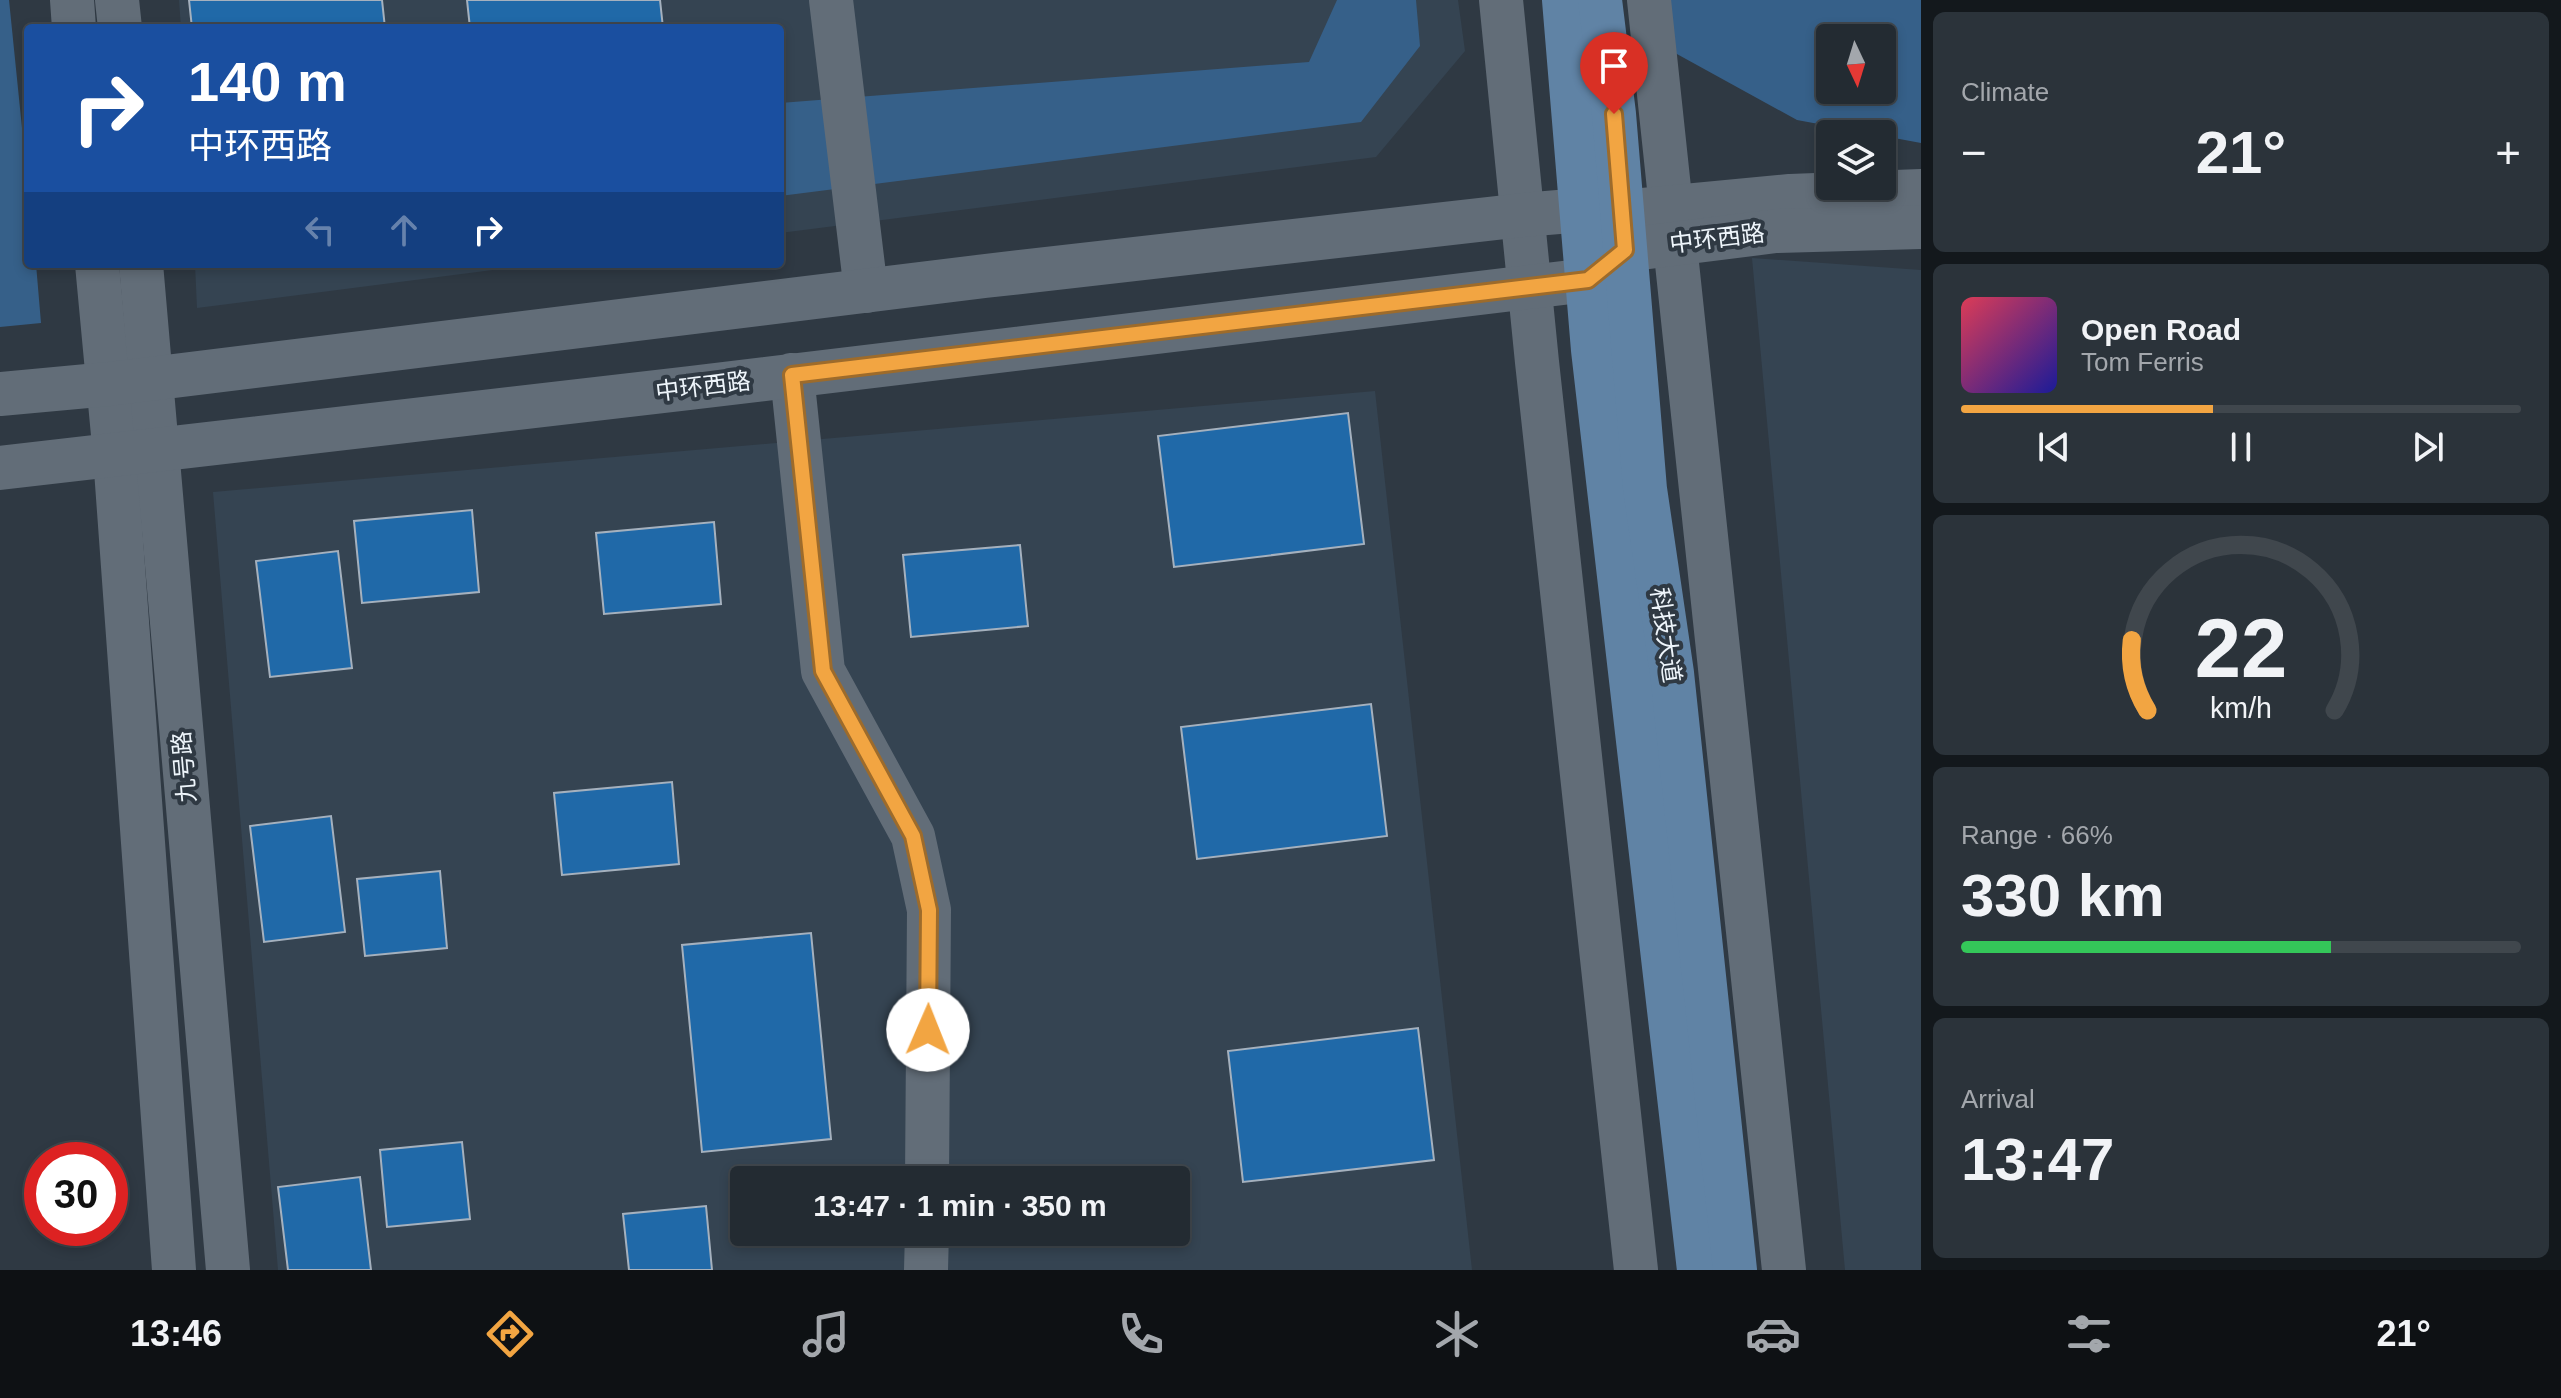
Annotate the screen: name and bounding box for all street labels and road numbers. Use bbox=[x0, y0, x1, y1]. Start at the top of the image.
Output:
street label: 中环西路 bbox=[1668, 219, 1766, 257]
street label: 中环西路 bbox=[654, 367, 752, 405]
street label: 科技大道 bbox=[1646, 586, 1686, 684]
street label: 九号路 bbox=[167, 730, 201, 804]

